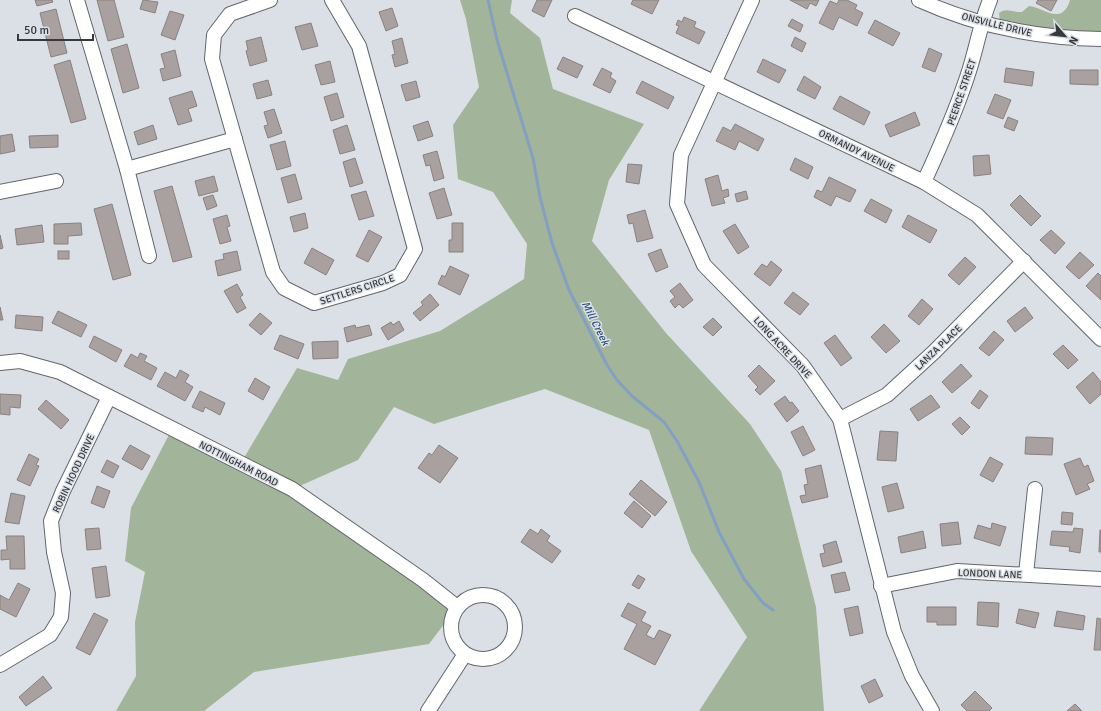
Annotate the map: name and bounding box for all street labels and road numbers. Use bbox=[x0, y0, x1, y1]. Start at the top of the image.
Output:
street label: ONSVILLE DRIVE bbox=[960, 10, 1034, 40]
street label: PEERCE STREET bbox=[945, 58, 979, 127]
street label: ORMANDY AVENUE bbox=[816, 127, 897, 175]
street label: SETTLERS CIRCLE bbox=[319, 272, 396, 308]
street label: LONG ACRE DRIVE bbox=[751, 314, 814, 381]
street label: LANZA PLACE bbox=[913, 322, 965, 373]
street label: ROBIN HOOD DRIVE bbox=[50, 432, 98, 515]
street label: NOTTINGHAM ROAD bbox=[197, 439, 280, 489]
street label: LONDON LANE bbox=[958, 567, 1023, 581]

